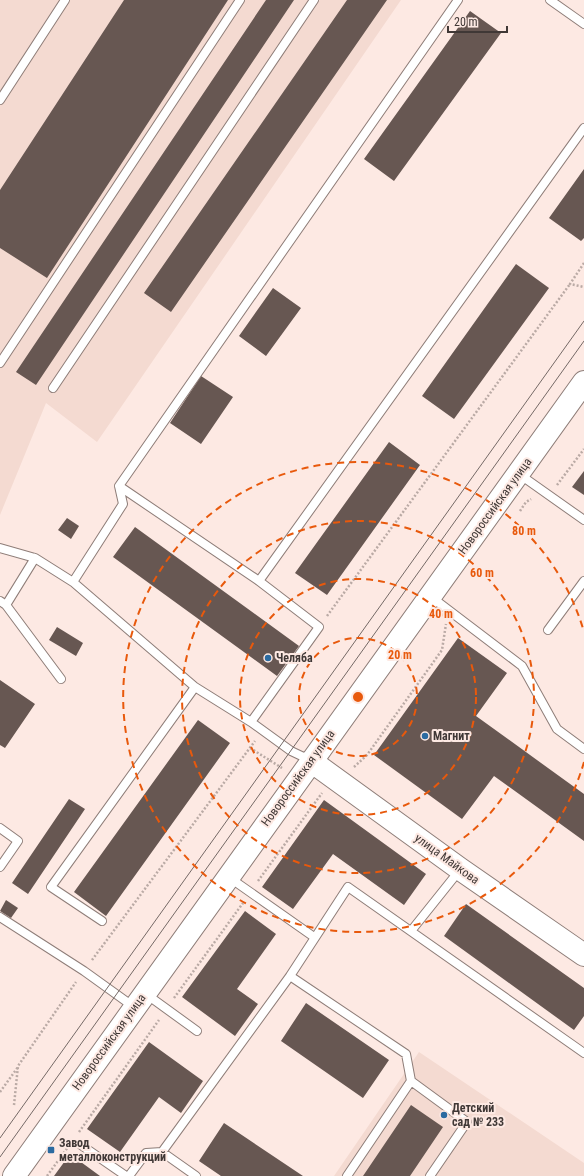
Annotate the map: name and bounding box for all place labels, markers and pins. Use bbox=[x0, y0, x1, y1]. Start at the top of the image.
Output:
place label: Челяба bbox=[276, 651, 313, 665]
marker: Челяба bbox=[263, 653, 273, 663]
centre of rings bbox=[351, 690, 365, 704]
place label: Магнит bbox=[433, 729, 470, 743]
marker: Магнит bbox=[420, 731, 430, 741]
place label: Детский сад № 233 bbox=[452, 1101, 504, 1129]
marker: Детский сад № 233 bbox=[439, 1110, 449, 1120]
place label: Завод металлоконструкций bbox=[59, 1136, 166, 1164]
marker: Завод металлоконструкций bbox=[46, 1145, 56, 1155]

